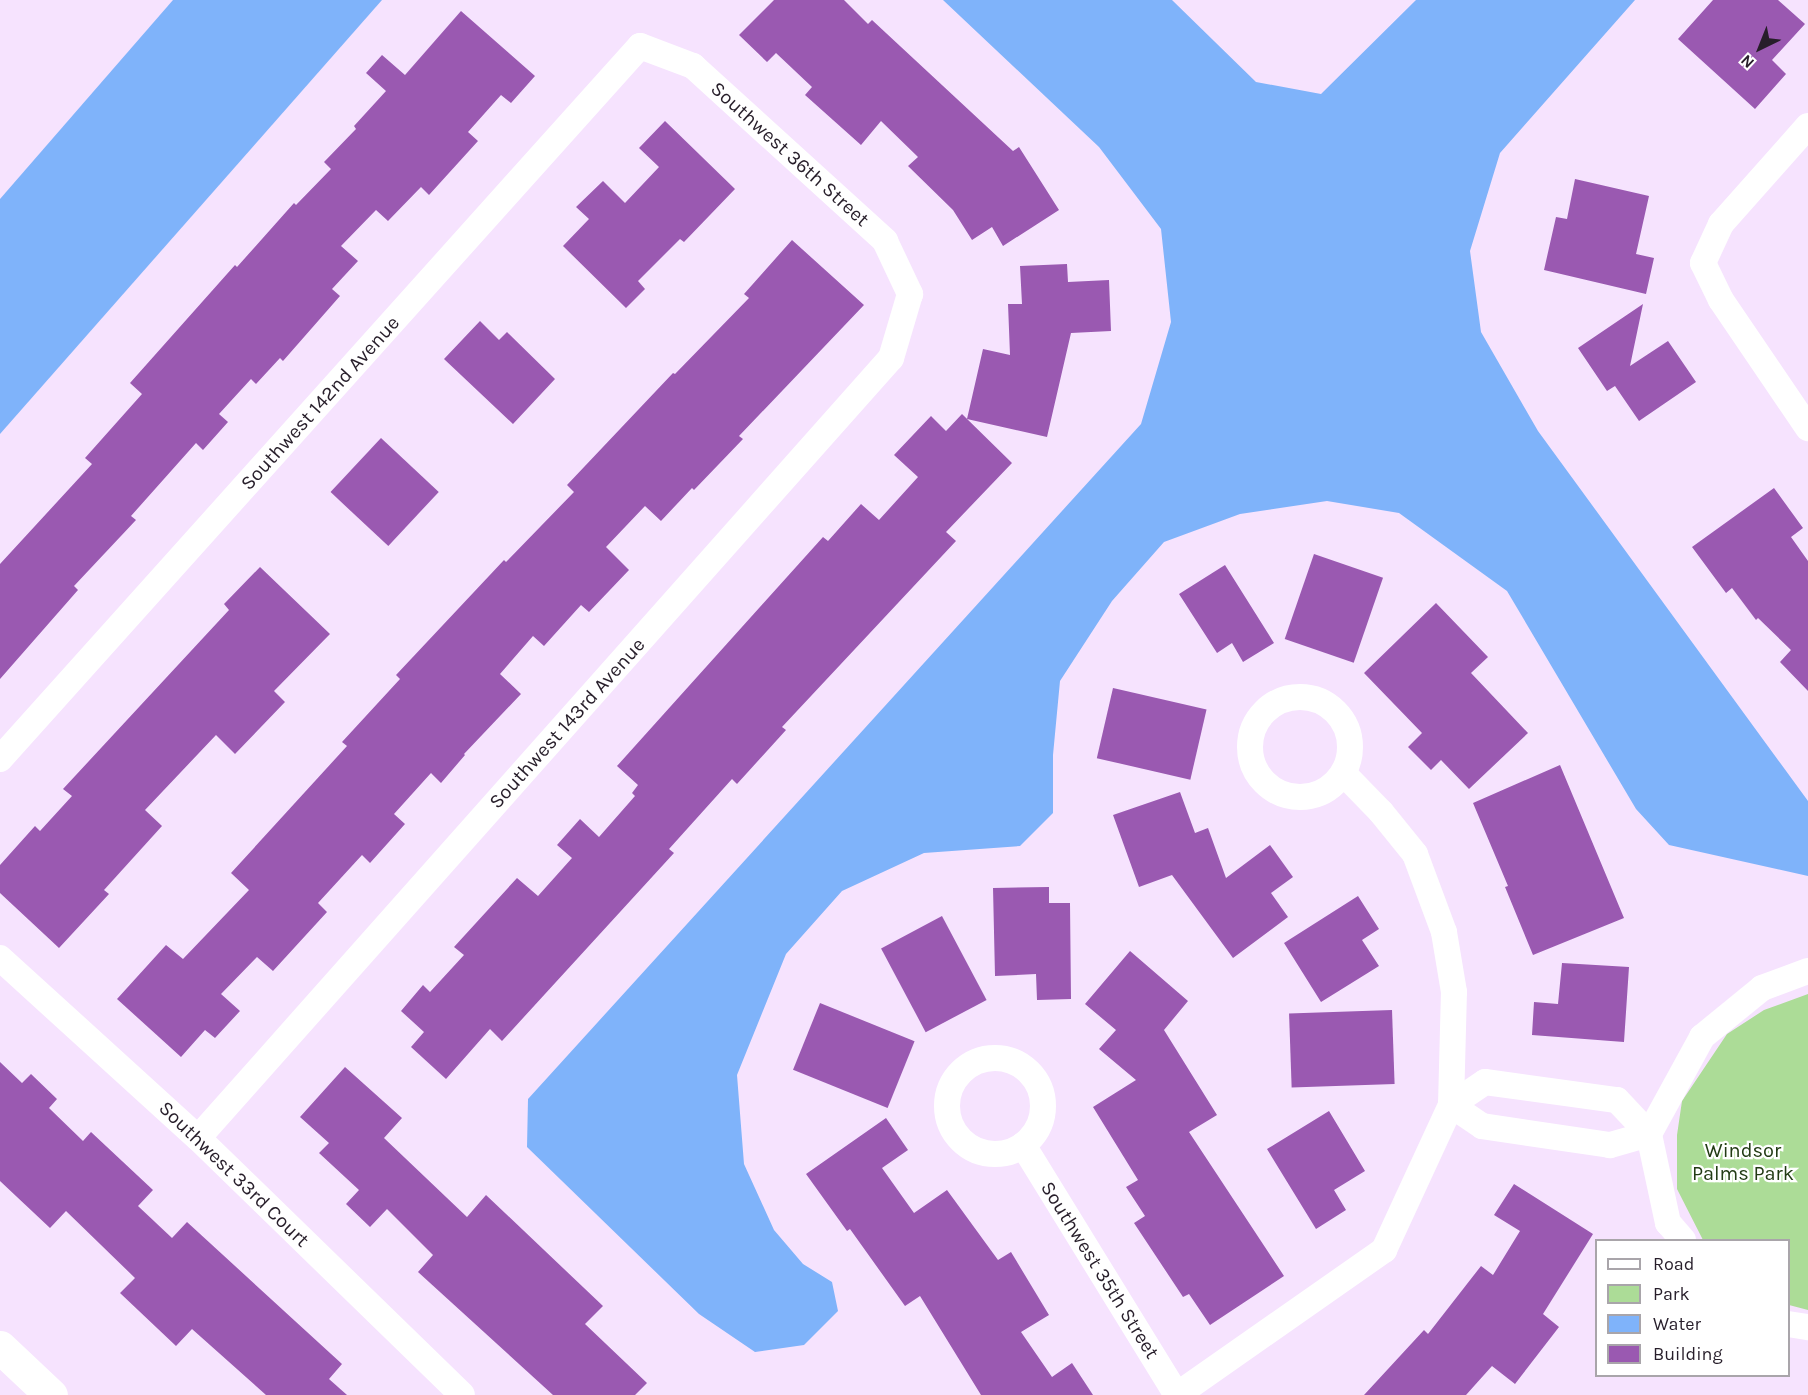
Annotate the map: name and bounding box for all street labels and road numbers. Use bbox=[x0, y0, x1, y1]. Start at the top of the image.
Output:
street label: Southwest 36th Street bbox=[706, 77, 874, 231]
street label: Southwest 142nd Avenue bbox=[235, 311, 405, 495]
street label: Southwest 143rd Avenue bbox=[484, 633, 650, 813]
street label: Southwest 33rd Court bbox=[154, 1096, 314, 1252]
street label: Southwest 35th Street bbox=[1036, 1177, 1164, 1363]

